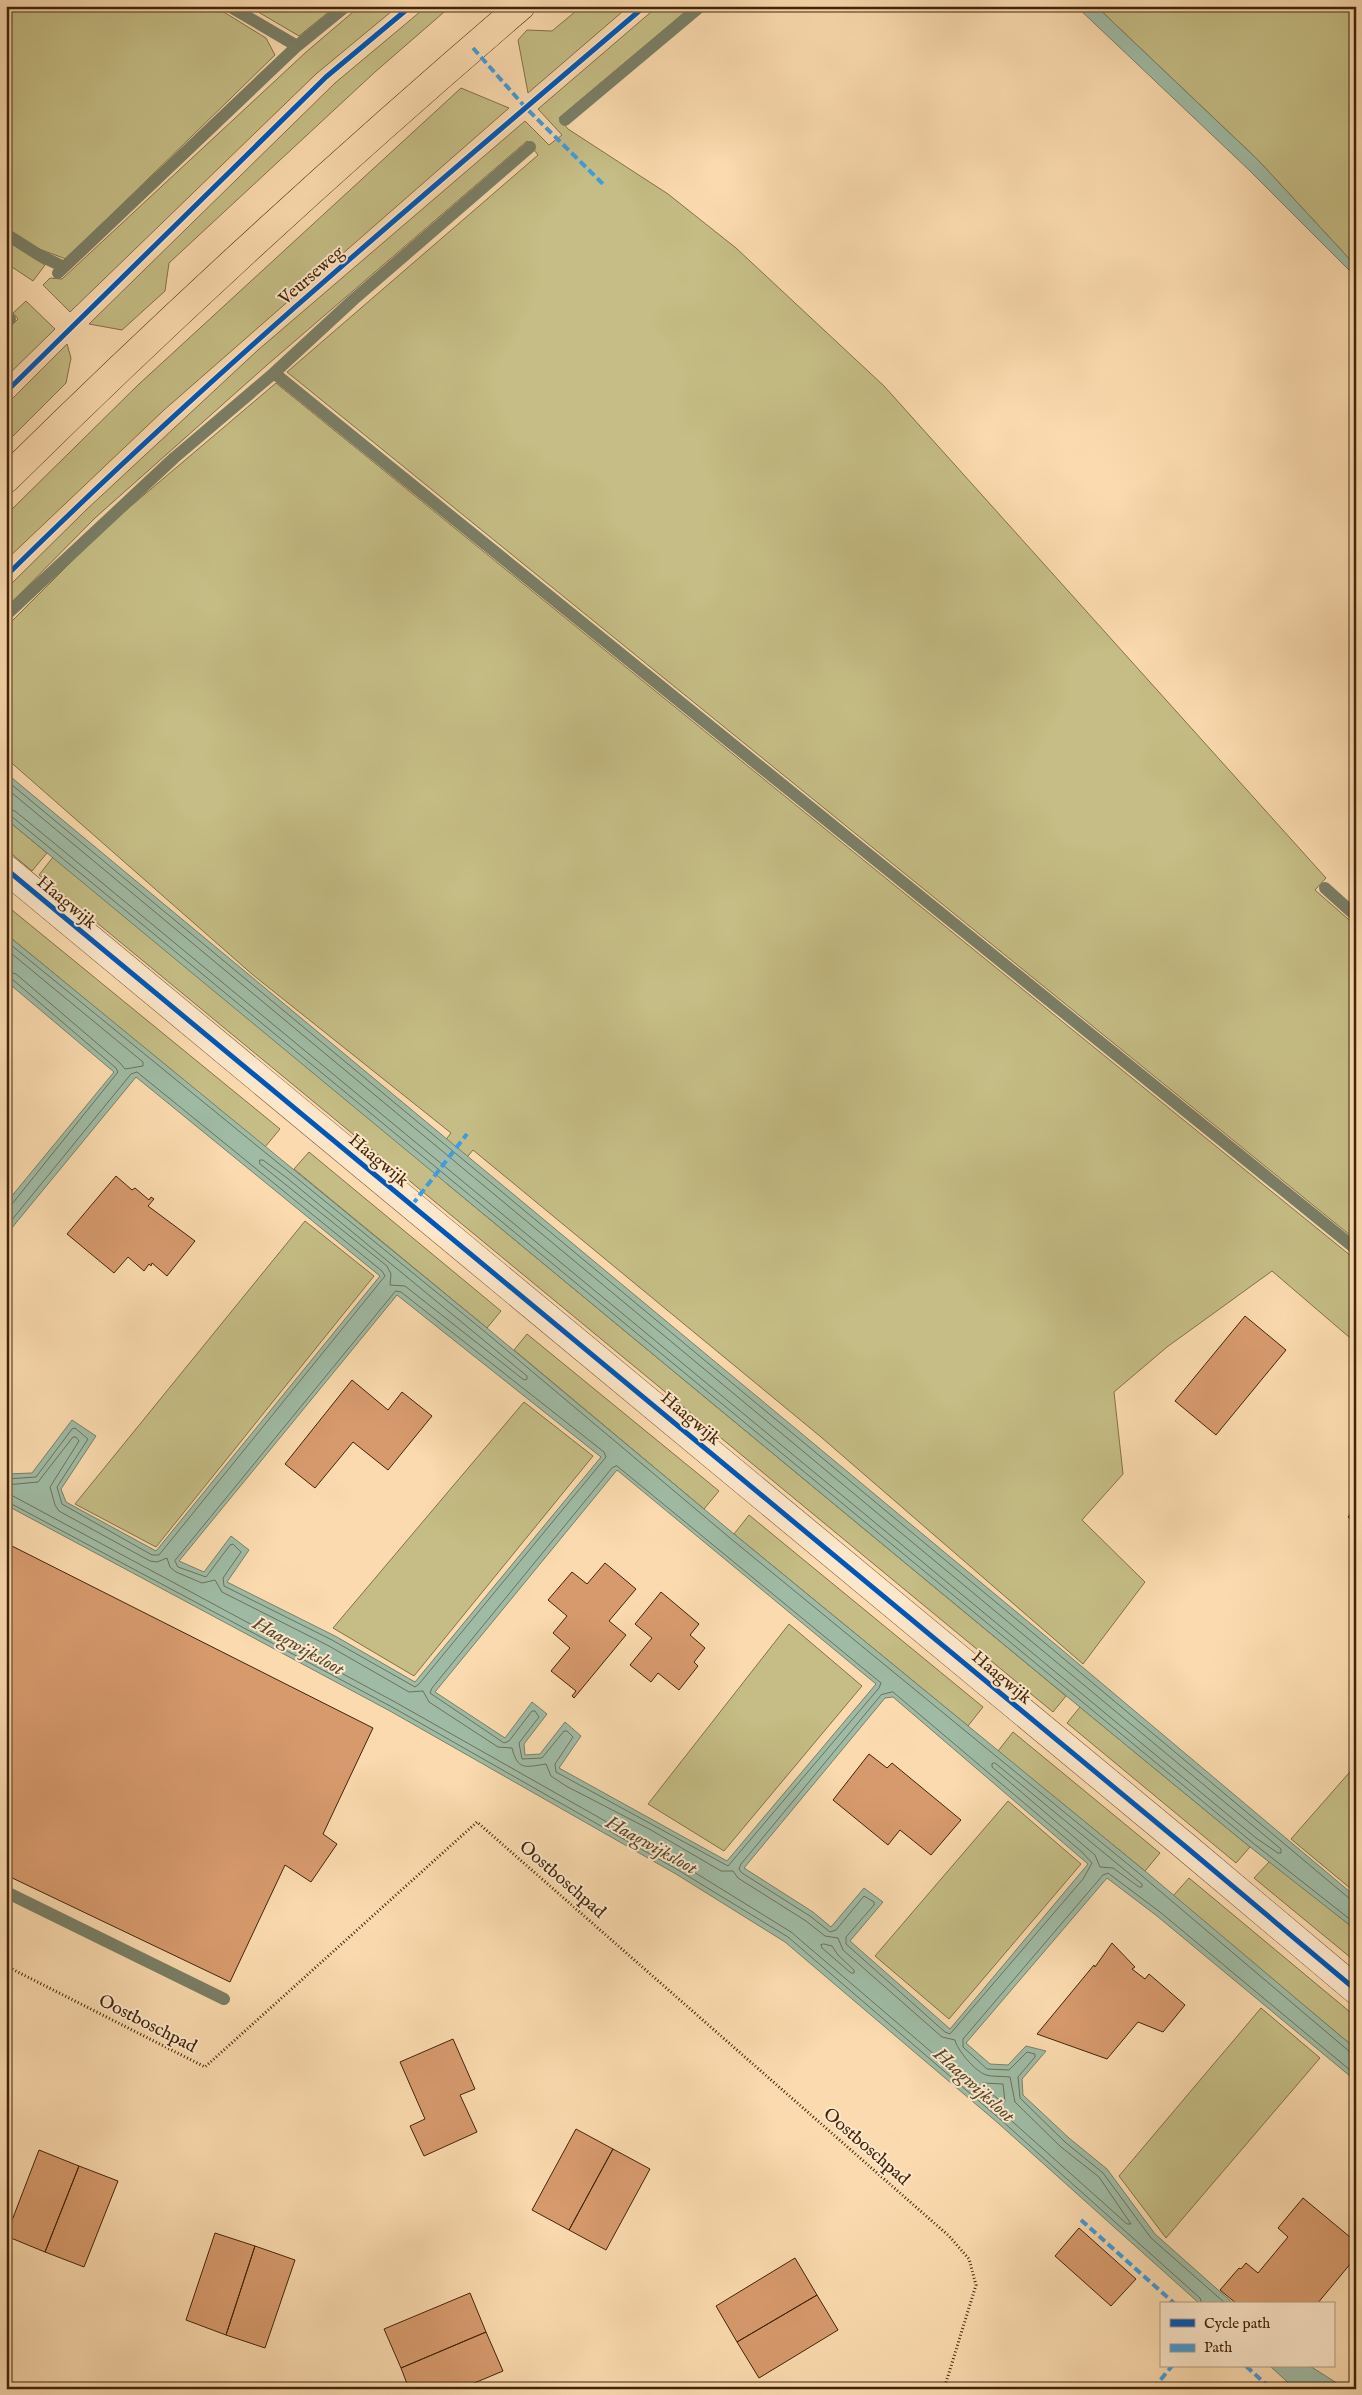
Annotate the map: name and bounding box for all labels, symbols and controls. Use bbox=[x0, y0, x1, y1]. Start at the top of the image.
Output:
street label: Veurseweg bbox=[274, 241, 350, 312]
street label: Haagwijk bbox=[31, 871, 101, 935]
street label: Haagwijk bbox=[343, 1129, 413, 1193]
street label: Haagwijk bbox=[655, 1387, 725, 1451]
water label: Haagwijksloot bbox=[247, 1611, 349, 1682]
street label: Haagwijk bbox=[966, 1646, 1036, 1710]
water label: Haagwijksloot bbox=[600, 1810, 702, 1881]
street label: Oostboschpad bbox=[514, 1836, 610, 1924]
street label: Oostboschpad bbox=[94, 1990, 201, 2059]
water label: Haagwijksloot bbox=[927, 2042, 1020, 2129]
street label: Oostboschpad bbox=[818, 2103, 914, 2191]
legend bbox=[1160, 2302, 1334, 2368]
text: Cycle path bbox=[1204, 2314, 1270, 2333]
text: Path bbox=[1204, 2338, 1232, 2357]

